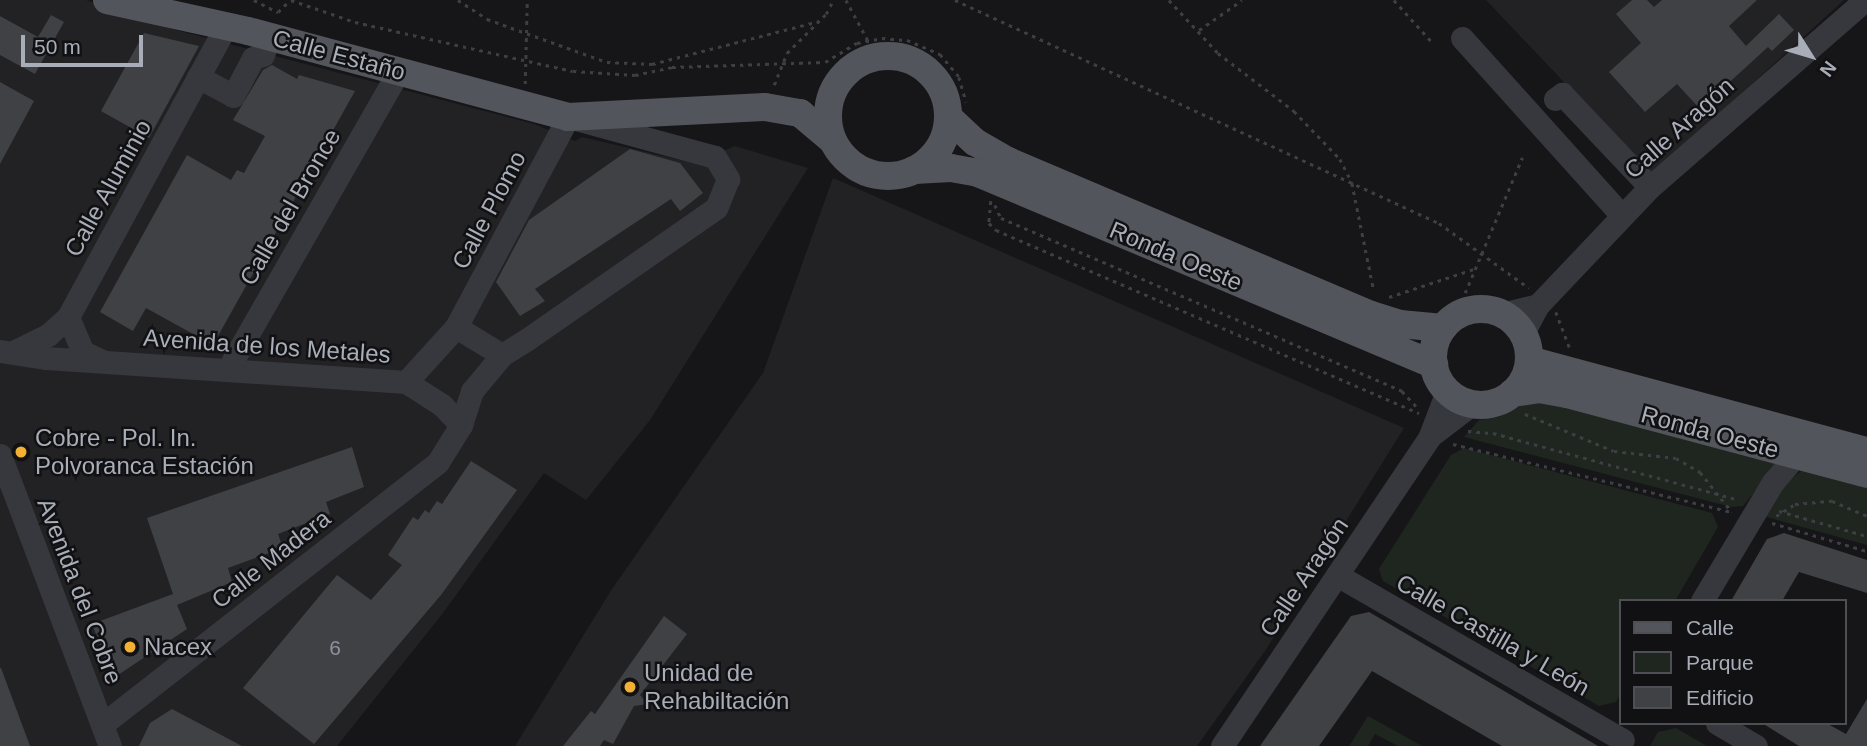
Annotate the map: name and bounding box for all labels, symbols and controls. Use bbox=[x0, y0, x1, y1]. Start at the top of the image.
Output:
scale bar bbox=[24, 21, 147, 65]
north arrow bbox=[1776, 21, 1846, 91]
street label: Calle Estaño bbox=[270, 23, 408, 87]
text: 50 m bbox=[34, 35, 81, 58]
text: N bbox=[1816, 57, 1841, 81]
street label: Calle Aragón bbox=[1618, 71, 1740, 185]
street label: Calle Aluminio bbox=[58, 114, 158, 262]
street label: Calle del Bronce bbox=[234, 124, 346, 290]
street label: Calle Plomo bbox=[446, 146, 532, 274]
street label: Ronda Oeste bbox=[1105, 215, 1247, 297]
street label: Avenida de los Metales bbox=[142, 323, 392, 369]
street label: Ronda Oeste bbox=[1638, 400, 1782, 464]
place label: Cobre - Pol. In. Polvoranca Estación bbox=[35, 424, 254, 480]
marker: Cobre - Pol. In. Polvoranca Estación bbox=[13, 444, 29, 460]
street label: Avenida del Cobre bbox=[31, 494, 129, 688]
street label: Calle Madera bbox=[206, 504, 336, 614]
street label: Calle Aragón bbox=[1253, 511, 1355, 643]
street label: Calle Castilla y León bbox=[1391, 568, 1595, 702]
legend bbox=[1618, 599, 1846, 725]
text: Calle bbox=[1686, 616, 1734, 639]
place label: Nacex bbox=[144, 633, 212, 661]
house number: 6 bbox=[329, 635, 341, 661]
marker: Nacex bbox=[122, 639, 138, 655]
text: Parque bbox=[1686, 651, 1754, 674]
place label: Unidad de Rehabiltación bbox=[644, 659, 789, 715]
marker: Unidad de Rehabiltación bbox=[622, 679, 638, 695]
text: Edificio bbox=[1686, 686, 1754, 709]

